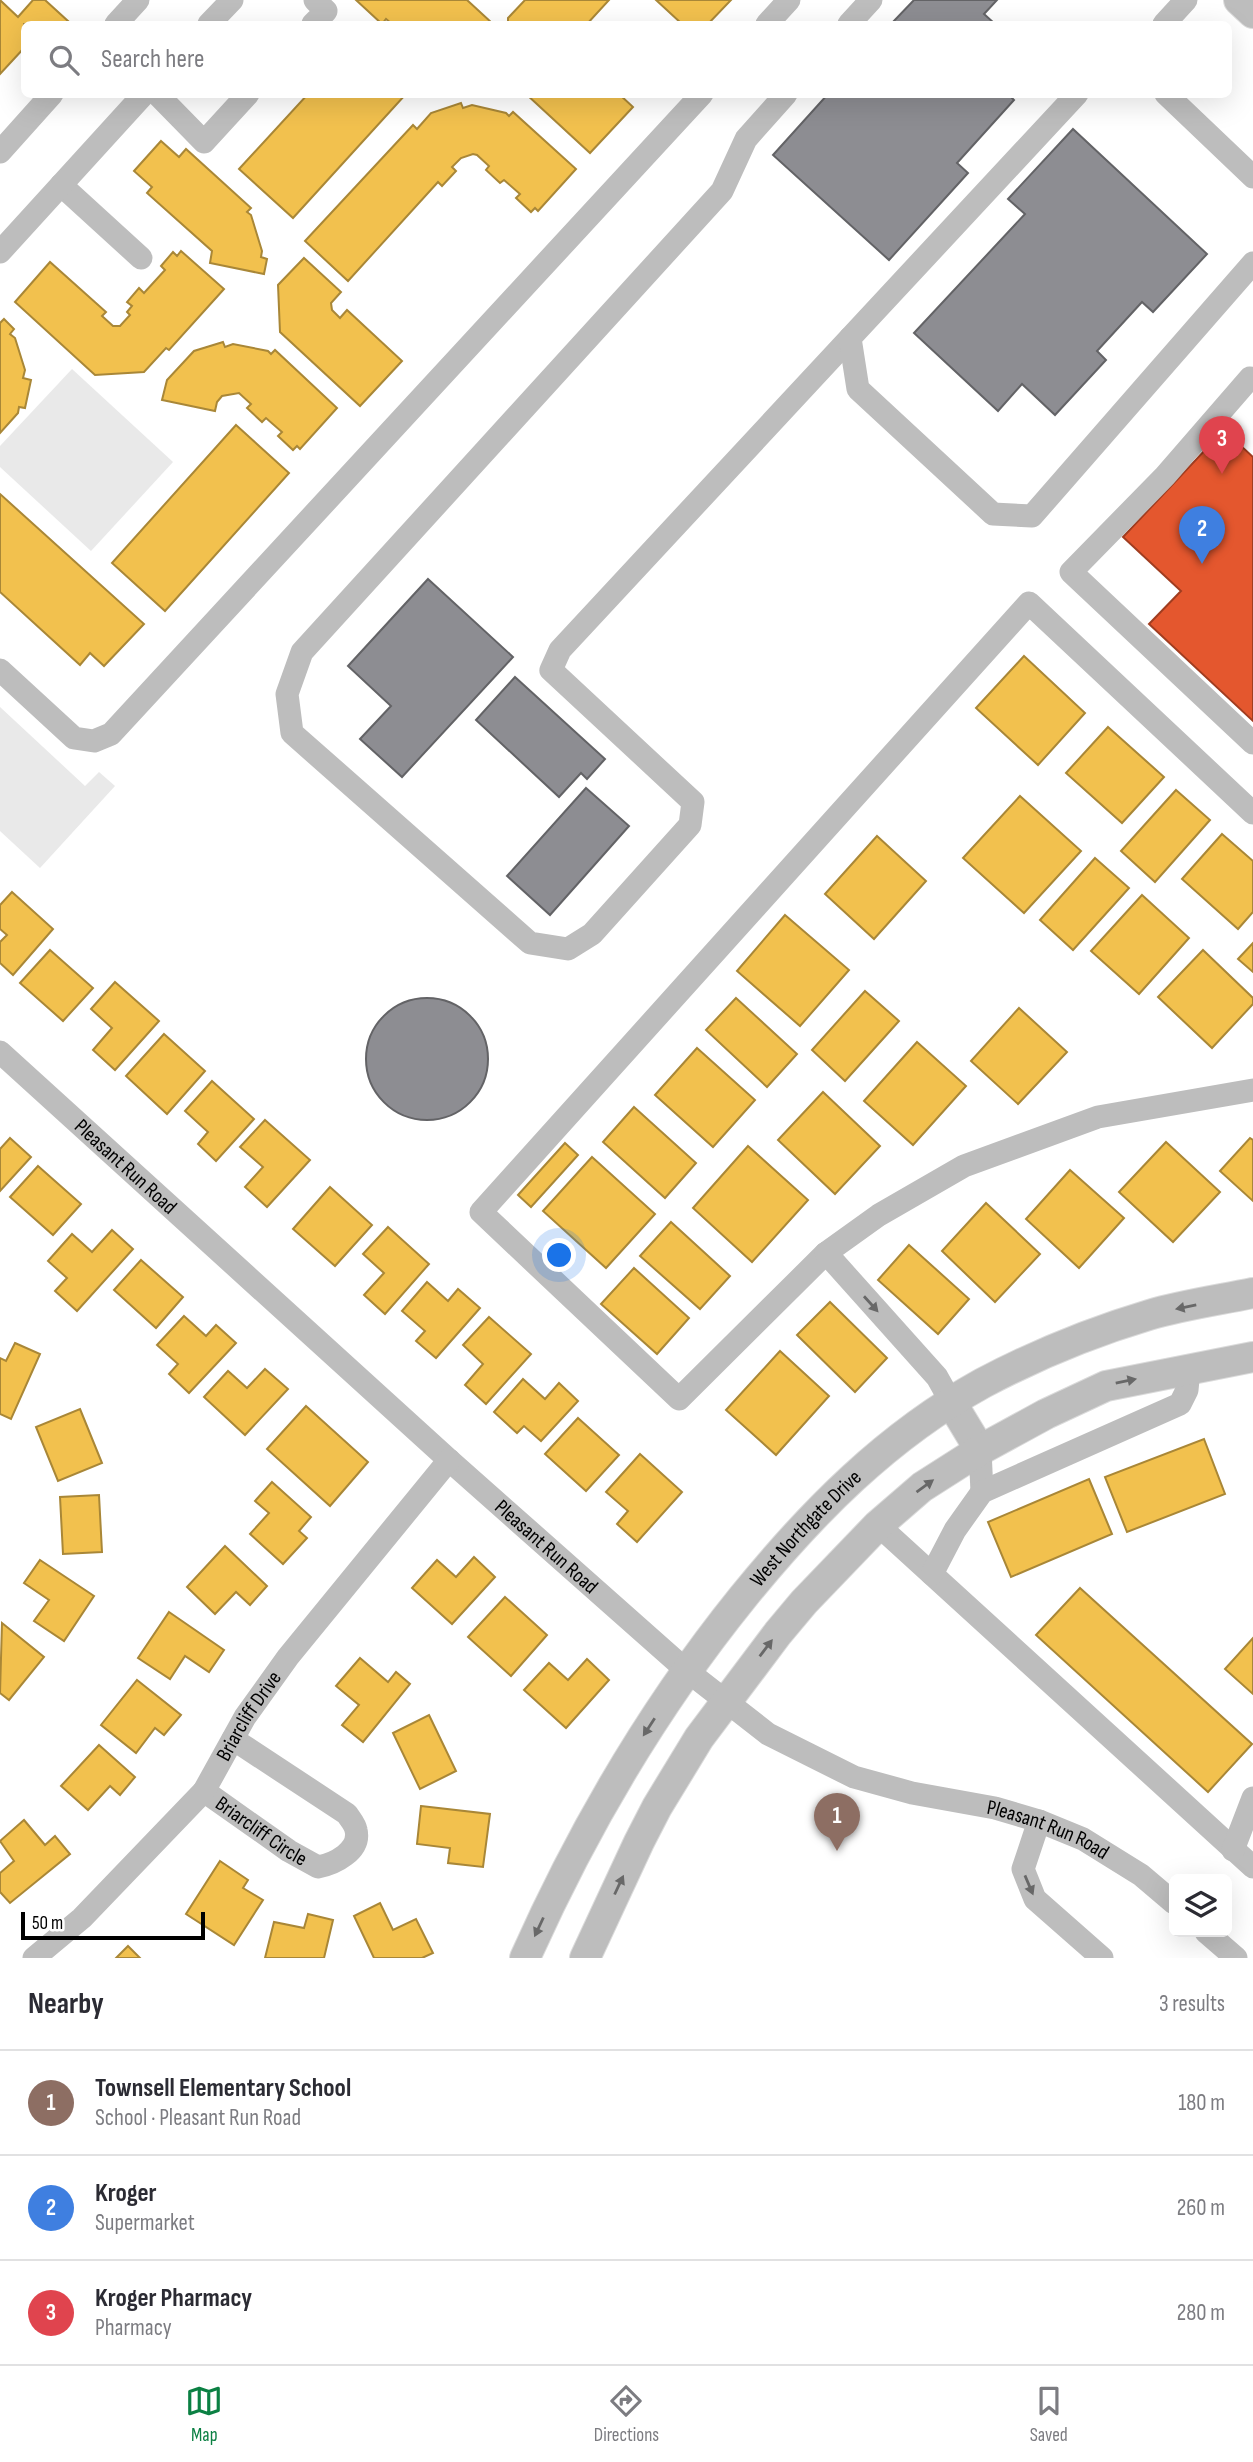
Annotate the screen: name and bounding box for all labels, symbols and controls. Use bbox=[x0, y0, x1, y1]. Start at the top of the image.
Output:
search box bbox=[21, 21, 1232, 98]
icon: search bbox=[45, 41, 83, 79]
text: Search here bbox=[101, 44, 204, 75]
pin: 3 bbox=[1199, 416, 1245, 474]
pin: 2 bbox=[1179, 506, 1225, 564]
street label: Pleasant Run Road bbox=[69, 1114, 182, 1220]
your location bbox=[542, 1238, 576, 1272]
one-way arrow bbox=[863, 1295, 879, 1312]
one-way arrow bbox=[1175, 1301, 1197, 1312]
one-way arrow bbox=[1115, 1376, 1137, 1387]
street label: West Northgate Drive bbox=[745, 1465, 866, 1592]
one-way arrow bbox=[916, 1479, 934, 1493]
street label: Pleasant Run Road bbox=[489, 1494, 603, 1599]
one-way arrow bbox=[759, 1639, 773, 1657]
street label: Briarcliff Drive bbox=[211, 1666, 287, 1765]
one-way arrow bbox=[642, 1717, 655, 1737]
street label: Briarcliff Circle bbox=[211, 1791, 311, 1871]
pin: 1 bbox=[814, 1793, 860, 1851]
street label: Pleasant Run Road bbox=[985, 1795, 1113, 1865]
map controls bbox=[1169, 1874, 1232, 1937]
button: layers bbox=[1169, 1874, 1232, 1937]
one-way arrow bbox=[613, 1875, 624, 1895]
one-way arrow bbox=[1023, 1875, 1035, 1895]
scale bar bbox=[21, 1909, 205, 1941]
text: 50 m bbox=[32, 1912, 63, 1935]
one-way arrow bbox=[534, 1916, 545, 1937]
text: Nearby bbox=[28, 1986, 104, 2022]
text: 3 results bbox=[1159, 1990, 1225, 2018]
text: Townsell Elementary School bbox=[95, 2073, 351, 2104]
text: 1 bbox=[46, 2089, 56, 2117]
text: 180 m bbox=[1178, 2089, 1225, 2117]
text: School · Pleasant Run Road bbox=[95, 2104, 301, 2132]
text: Kroger bbox=[95, 2178, 157, 2209]
text: 2 bbox=[46, 2194, 56, 2222]
text: 260 m bbox=[1177, 2194, 1225, 2222]
text: Supermarket bbox=[95, 2209, 195, 2237]
text: Kroger Pharmacy bbox=[95, 2283, 252, 2314]
text: 3 bbox=[46, 2299, 56, 2327]
text: 280 m bbox=[1177, 2299, 1225, 2327]
text: Pharmacy bbox=[95, 2314, 172, 2342]
tab: Map bbox=[185, 2382, 223, 2447]
tab: Directions bbox=[594, 2382, 659, 2447]
tab: Saved bbox=[1030, 2382, 1068, 2447]

